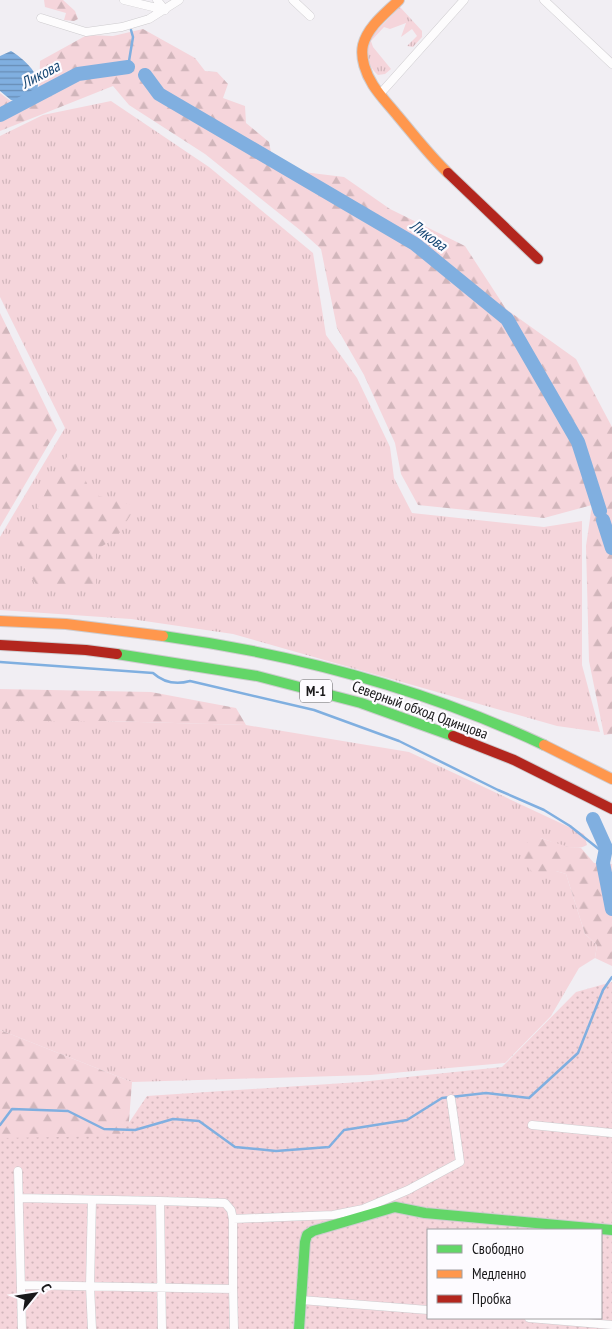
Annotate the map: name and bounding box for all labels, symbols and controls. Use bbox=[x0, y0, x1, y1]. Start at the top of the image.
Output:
water label: Ликова bbox=[16, 55, 64, 93]
water label: Ликова bbox=[406, 214, 453, 256]
street label: Северный обход Одинцова bbox=[350, 676, 491, 743]
road number: М-1 bbox=[300, 679, 332, 702]
legend bbox=[427, 1229, 602, 1319]
text: Свободно bbox=[472, 1239, 524, 1258]
text: Медленно bbox=[472, 1264, 526, 1283]
north arrow bbox=[10, 1269, 60, 1319]
text: С bbox=[37, 1280, 56, 1295]
text: Пробка bbox=[472, 1289, 511, 1308]

